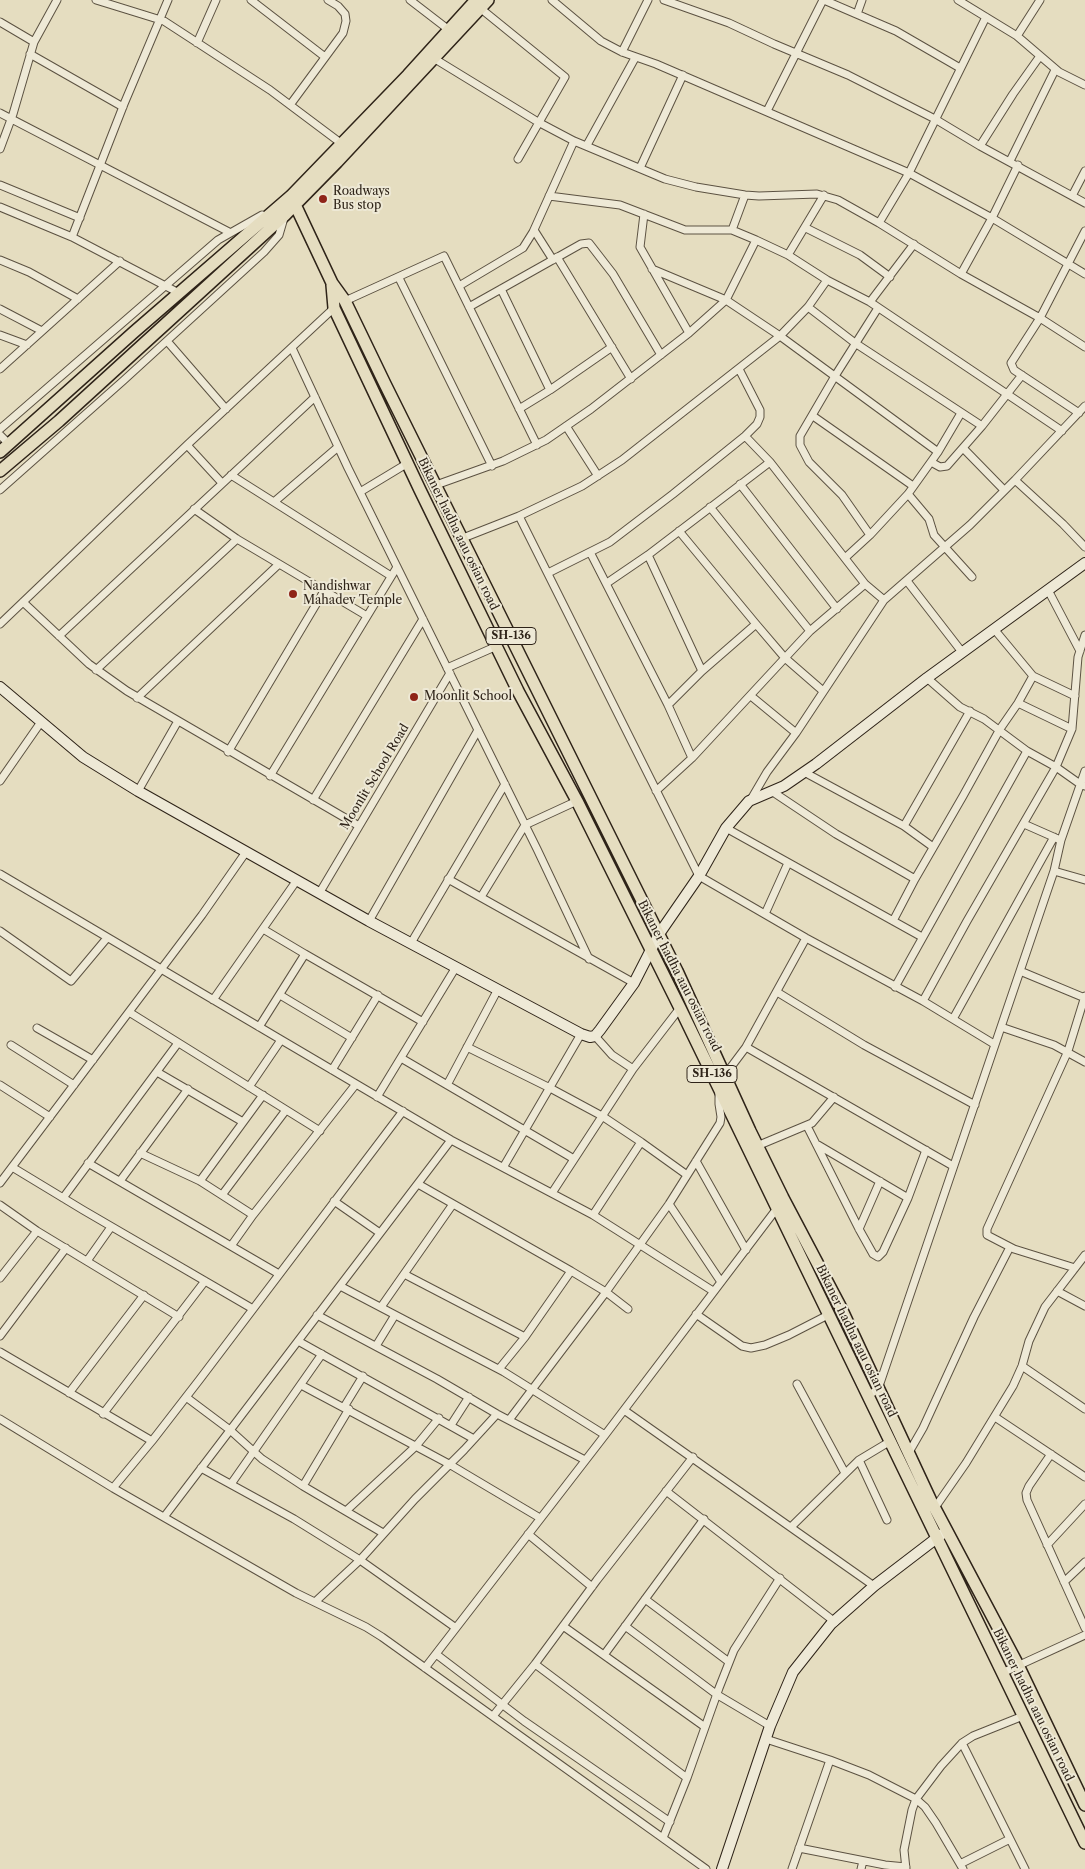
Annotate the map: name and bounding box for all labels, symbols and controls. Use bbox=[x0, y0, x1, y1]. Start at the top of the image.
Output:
place label: Roadways Bus stop bbox=[333, 185, 390, 213]
marker: Roadways Bus stop bbox=[317, 193, 329, 205]
street label: Bikaner hadha aau osian road bbox=[415, 455, 501, 613]
place label: Nandishwar Mahadev Temple bbox=[303, 580, 402, 608]
marker: Nandishwar Mahadev Temple bbox=[287, 588, 299, 600]
road number: SH-136 bbox=[486, 628, 536, 644]
place label: Moonlit School bbox=[424, 690, 512, 704]
marker: Moonlit School bbox=[408, 691, 420, 703]
street label: Moonlit School Road bbox=[338, 721, 412, 833]
street label: Bikaner hadha aau osian road bbox=[634, 898, 724, 1054]
road number: SH-136 bbox=[687, 1066, 737, 1082]
street label: Bikaner hadha aau osian road bbox=[813, 1262, 899, 1420]
street label: Bikaner hadha aau osian road bbox=[990, 1626, 1076, 1784]

